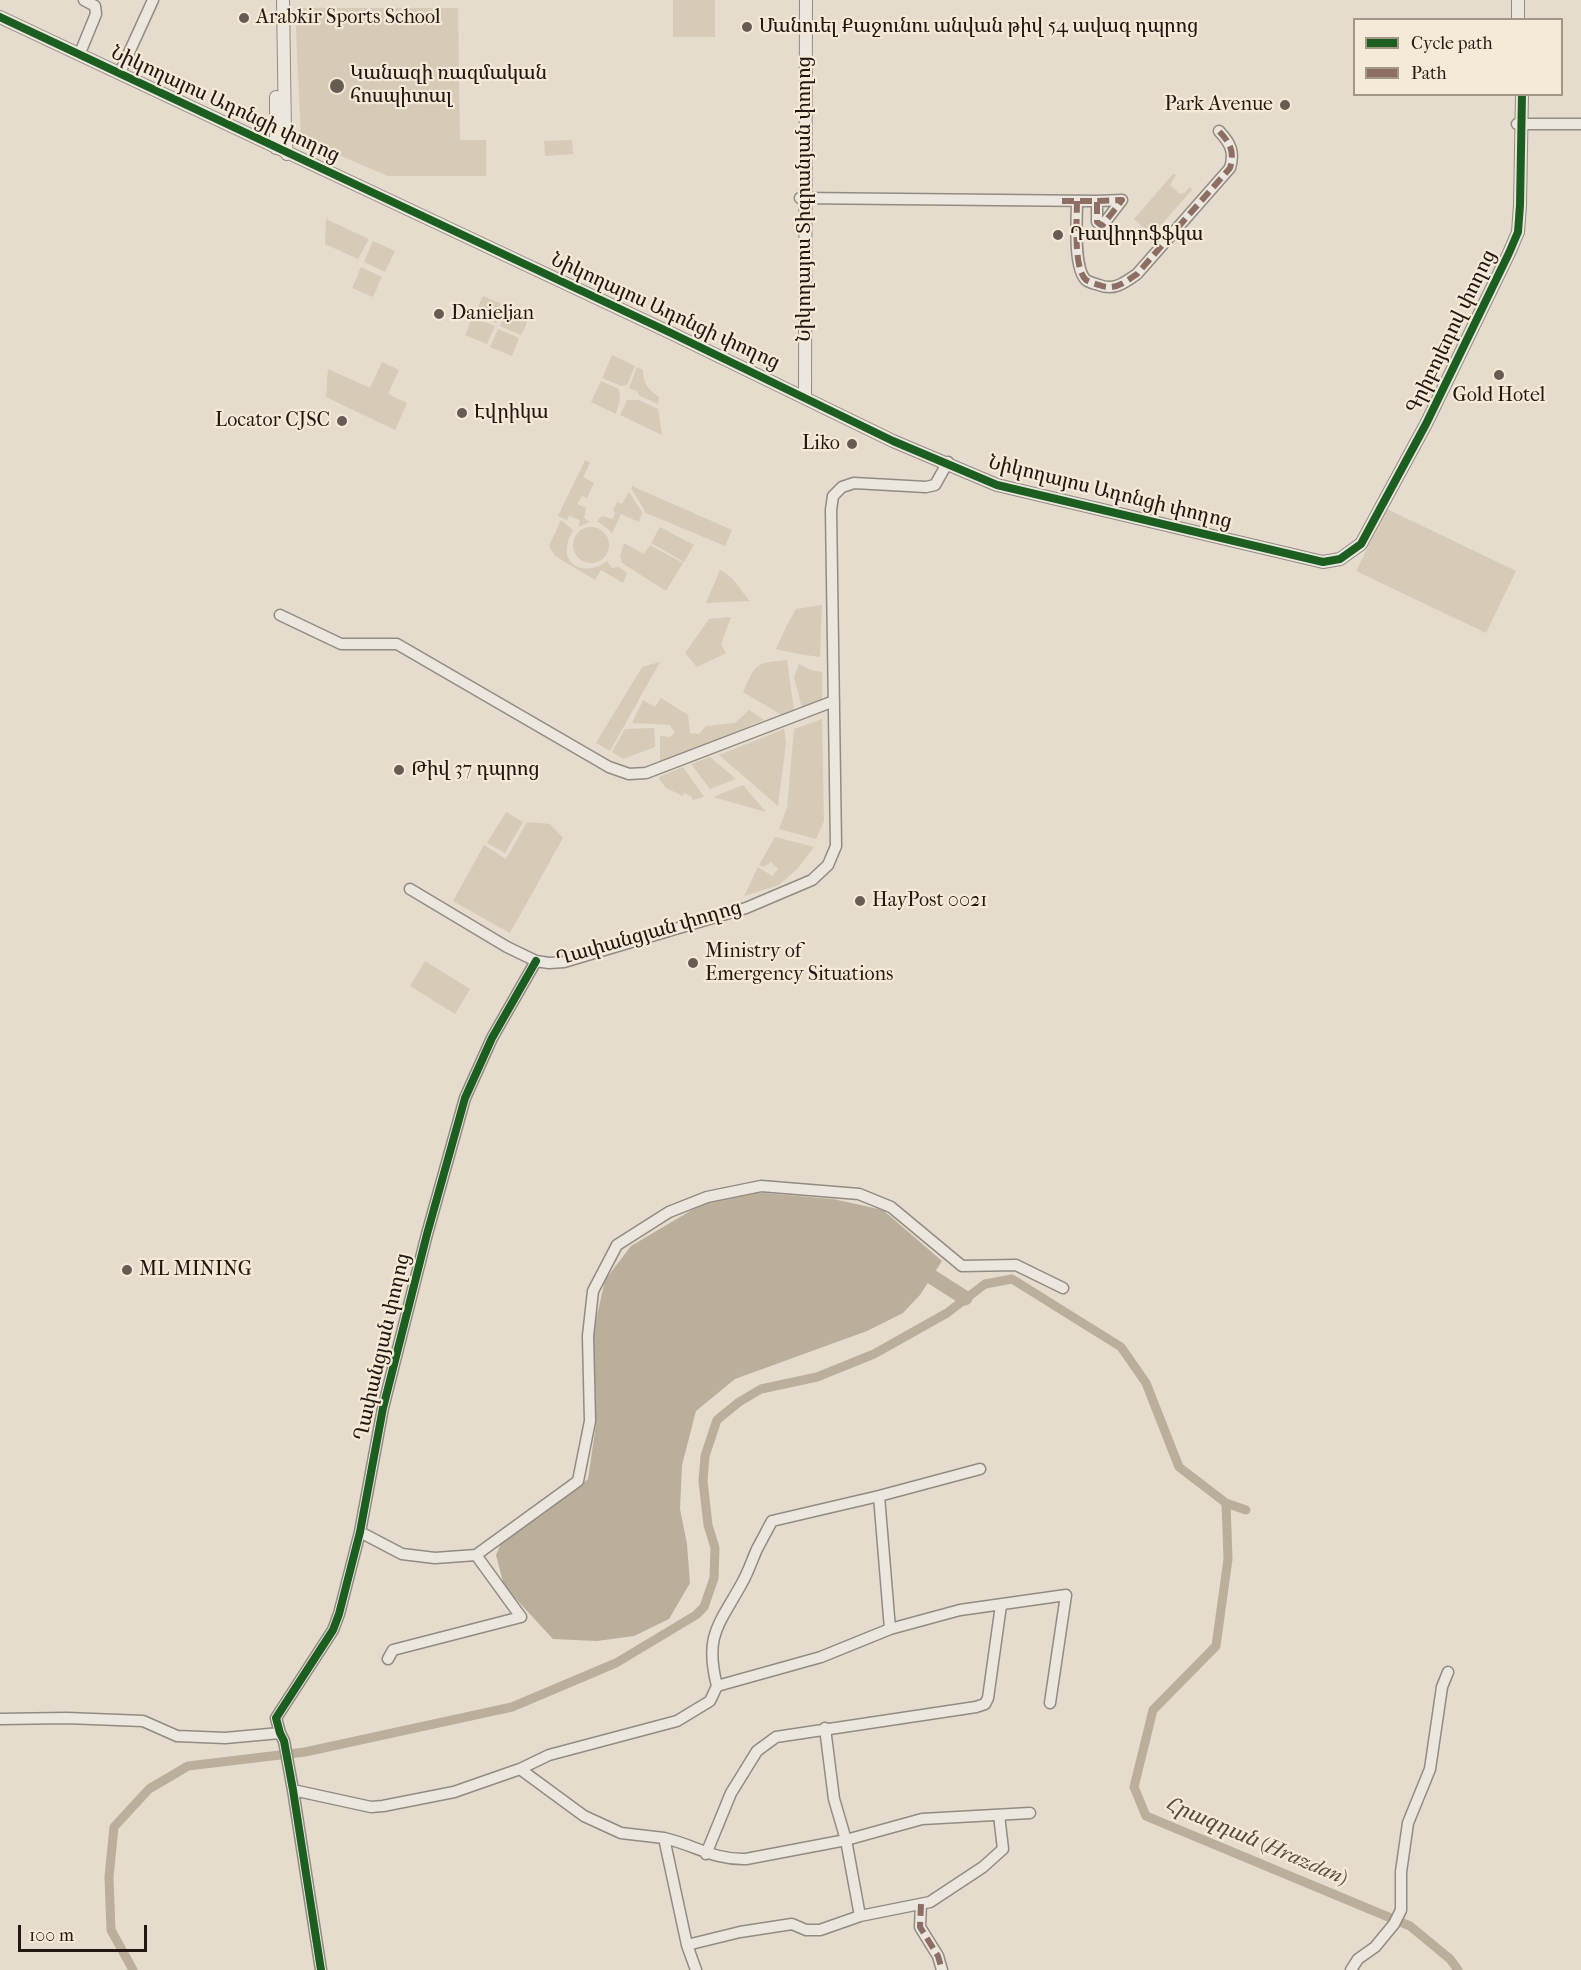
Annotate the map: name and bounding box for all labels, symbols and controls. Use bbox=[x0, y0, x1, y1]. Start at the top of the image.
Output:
place label: Arabkir Sports School bbox=[256, 6, 441, 30]
marker: Arabkir Sports School bbox=[237, 11, 251, 25]
place label: Մանուել Քաջունու անվան թիվ 54 ավագ դպրոց bbox=[759, 15, 1198, 39]
legend bbox=[1353, 18, 1563, 96]
marker: Մանուել Քաջունու անվան թիվ 54 ավագ դպրոց bbox=[740, 20, 754, 34]
text: Cycle path bbox=[1411, 33, 1492, 54]
street label: Նիկողայոս Ադոնցի փողոց bbox=[107, 41, 343, 169]
street label: Նիկողայոս Տիգրանյան փողոց bbox=[793, 56, 817, 342]
place label: Կանազի ռազմական հոսպիտալ bbox=[350, 62, 547, 109]
text: Path bbox=[1411, 63, 1447, 84]
marker: Կանազի ռազմական հոսպիտալ bbox=[328, 77, 346, 95]
place label: Park Avenue bbox=[1164, 93, 1273, 117]
marker: Park Avenue bbox=[1278, 98, 1292, 112]
place label: Դավիդոֆֆկա bbox=[1070, 223, 1203, 247]
marker: Դավիդոֆֆկա bbox=[1051, 228, 1065, 242]
street label: Գրիբոյեդով փողոց bbox=[1402, 246, 1502, 418]
street label: Նիկողայոս Ադոնցի փողոց bbox=[547, 248, 783, 376]
place label: Danieljan bbox=[451, 302, 534, 326]
marker: Danieljan bbox=[432, 307, 446, 321]
marker: Gold Hotel bbox=[1492, 368, 1506, 382]
place label: Gold Hotel bbox=[1453, 384, 1545, 408]
place label: Էվրիկա bbox=[474, 401, 548, 425]
marker: Էվրիկա bbox=[455, 406, 469, 420]
place label: Locator CJSC bbox=[215, 409, 330, 433]
marker: Locator CJSC bbox=[335, 414, 349, 428]
place label: Liko bbox=[802, 432, 840, 456]
marker: Liko bbox=[845, 437, 859, 451]
street label: Նիկողայոս Ադոնցի փողոց bbox=[986, 451, 1234, 535]
place label: Թիվ 37 դպրոց bbox=[411, 758, 540, 782]
marker: Թիվ 37 դպրոց bbox=[392, 763, 406, 777]
place label: HayPost 0021 bbox=[872, 889, 987, 913]
marker: HayPost 0021 bbox=[853, 894, 867, 908]
street label: Ղափանցյան փողոց bbox=[554, 896, 744, 972]
place label: Ministry of Emergency Situations bbox=[705, 940, 893, 987]
marker: Ministry of Emergency Situations bbox=[686, 956, 700, 970]
street label: Ղափանցյան փողոց bbox=[350, 1251, 416, 1443]
place label: ML MINING bbox=[139, 1258, 252, 1282]
marker: ML MINING bbox=[120, 1263, 134, 1277]
water label: Հրազդան (Hrazdan) bbox=[1161, 1792, 1351, 1892]
scale bar bbox=[21, 1913, 150, 1951]
text: 100 m bbox=[29, 1925, 74, 1946]

